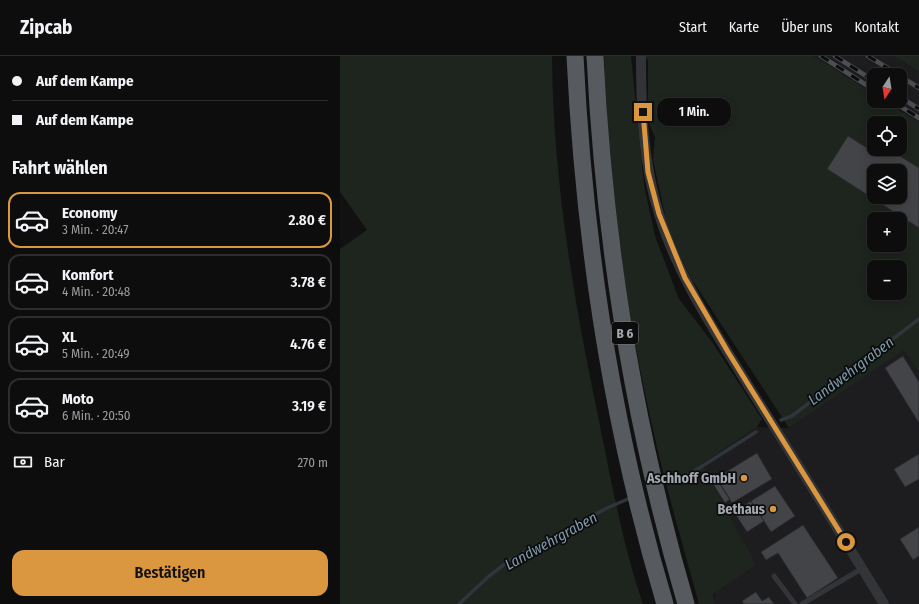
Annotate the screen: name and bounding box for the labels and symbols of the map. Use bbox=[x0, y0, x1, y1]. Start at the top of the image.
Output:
north arrow bbox=[867, 68, 907, 108]
callout: 1 Min. bbox=[657, 98, 731, 126]
route end bbox=[634, 103, 652, 121]
road number: B 6 bbox=[612, 322, 638, 344]
water label: Landwehrgraben bbox=[805, 333, 897, 409]
place label: Aschhoff GmbH bbox=[646, 470, 736, 487]
marker: Aschhoff GmbH bbox=[739, 473, 749, 483]
place label: Bethaus bbox=[717, 501, 765, 518]
marker: Bethaus bbox=[768, 504, 778, 514]
water label: Landwehrgraben bbox=[502, 508, 600, 574]
route start bbox=[837, 533, 855, 551]

